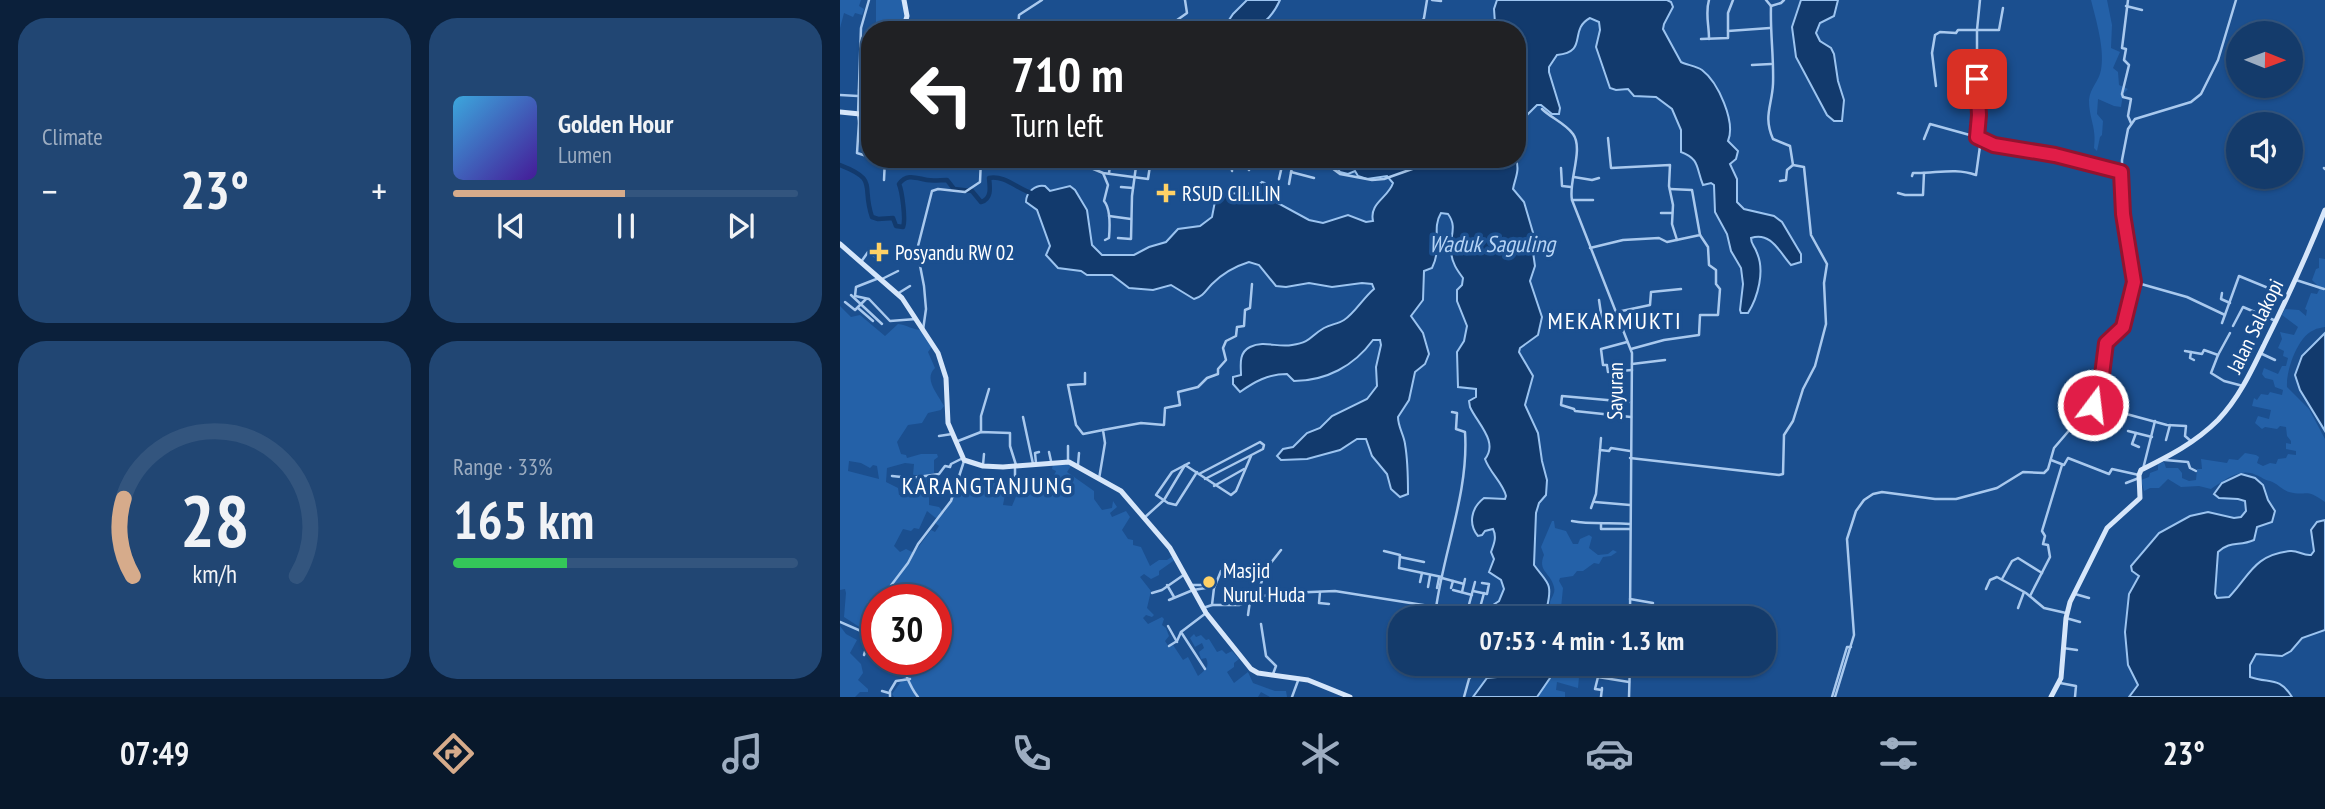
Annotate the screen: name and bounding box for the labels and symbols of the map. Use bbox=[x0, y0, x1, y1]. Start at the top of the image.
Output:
north arrow bbox=[2226, 21, 2303, 98]
pin bbox=[1947, 49, 2007, 109]
place label: RSUD CILILIN bbox=[1182, 180, 1281, 207]
marker: RSUD CILILIN bbox=[1156, 183, 1176, 203]
water label: Waduk Saguling bbox=[1429, 229, 1557, 258]
place label: Posyandu RW 02 bbox=[895, 239, 1015, 266]
marker: Posyandu RW 02 bbox=[869, 242, 889, 262]
street label: Jalan Salakopi bbox=[2220, 274, 2289, 379]
district label: MEKARMUKTI bbox=[1548, 305, 1682, 336]
street label: Sayuran bbox=[1601, 362, 1629, 420]
position arrow bbox=[2056, 368, 2130, 442]
district label: KARANGTANJUNG bbox=[902, 470, 1074, 501]
place label: Masjid Nurul Huda bbox=[1223, 557, 1306, 608]
marker: Masjid Nurul Huda bbox=[1201, 574, 1217, 590]
speed limit sign: 30 bbox=[861, 584, 952, 675]

